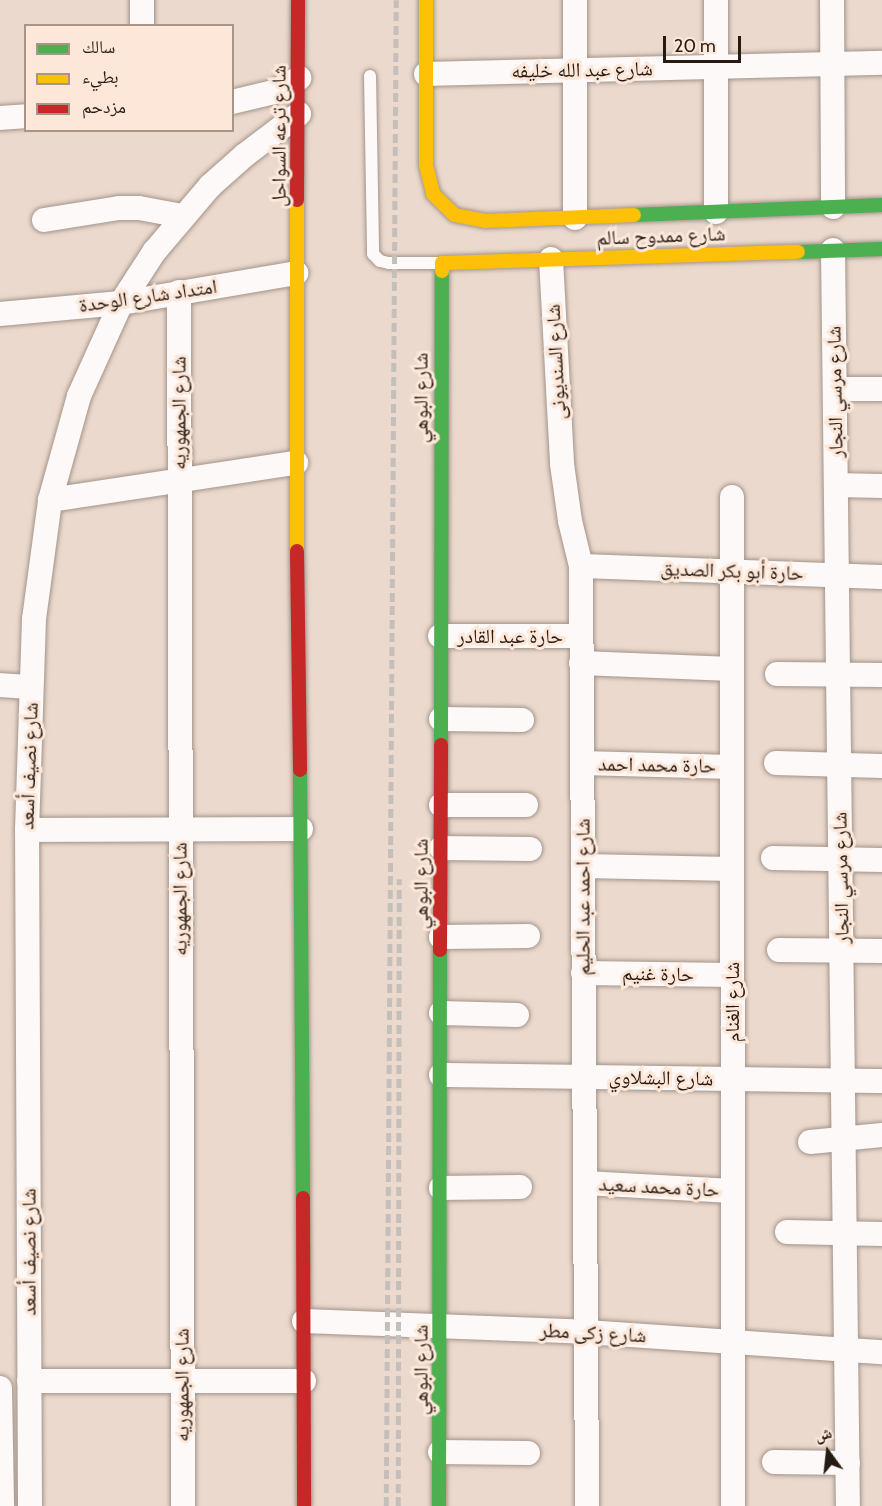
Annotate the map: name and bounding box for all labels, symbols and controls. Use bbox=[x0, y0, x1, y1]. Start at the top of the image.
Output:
legend bbox=[24, 24, 234, 132]
scale bar bbox=[666, 24, 744, 62]
text: 20 m bbox=[674, 35, 716, 57]
text: سالك bbox=[82, 36, 115, 58]
street label: شارع عبد الله خليفه bbox=[511, 57, 653, 83]
street label: شارع ترعه السواحل bbox=[267, 65, 291, 207]
text: بطيء bbox=[82, 66, 119, 88]
text: مزدحم bbox=[82, 96, 126, 118]
street label: شارع ممدوح سالم bbox=[596, 222, 726, 250]
street label: امتداد شارع الوحدة bbox=[77, 274, 219, 318]
street label: شارع السنديونى bbox=[541, 304, 571, 420]
street label: شارع مرسي النجار bbox=[822, 326, 848, 458]
street label: شارع البوهي bbox=[409, 353, 433, 443]
street label: شارع الجمهوريه bbox=[167, 356, 191, 470]
street label: حارة أبو بكر الصديق bbox=[660, 557, 804, 585]
street label: حارة عبد القادر bbox=[457, 624, 563, 648]
street label: شارع نصيف أسعد bbox=[15, 702, 43, 830]
street label: حارة محمد احمد bbox=[598, 752, 716, 778]
street label: شارع مرسي النجار bbox=[828, 812, 854, 944]
street label: شارع احمد عبد الحليم bbox=[571, 818, 595, 976]
street label: شارع البوهي bbox=[409, 839, 433, 929]
street label: شارع الجمهوريه bbox=[168, 842, 192, 956]
street label: حارة غنيم bbox=[622, 961, 694, 987]
street label: شارع الغنام bbox=[720, 962, 744, 1042]
street label: شارع البشلاوي bbox=[609, 1065, 713, 1091]
street label: حارة محمد سعيد bbox=[598, 1172, 720, 1202]
street label: شارع نصيف أسعد bbox=[17, 1188, 41, 1316]
street label: شارع زكى مطر bbox=[539, 1318, 647, 1348]
street label: شارع البوهي bbox=[409, 1325, 433, 1415]
street label: شارع الجمهوريه bbox=[170, 1328, 194, 1442]
north arrow bbox=[798, 1422, 858, 1482]
text: ش bbox=[813, 1423, 834, 1446]

